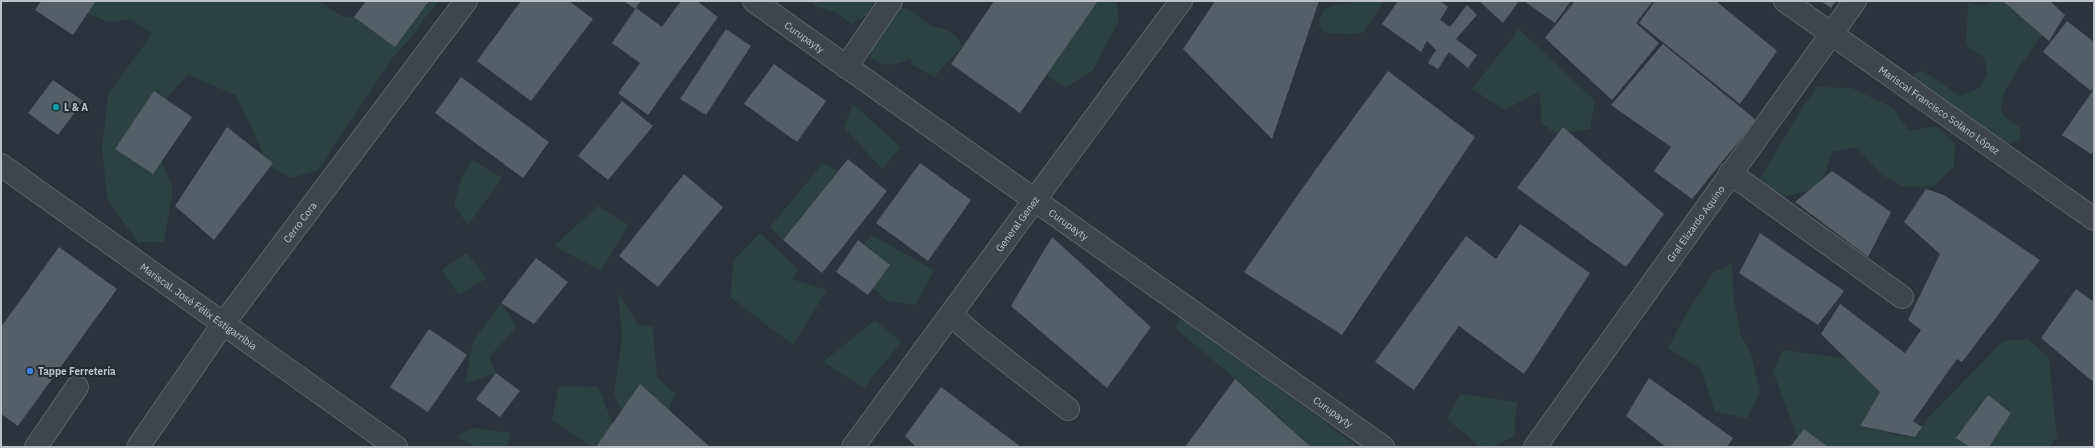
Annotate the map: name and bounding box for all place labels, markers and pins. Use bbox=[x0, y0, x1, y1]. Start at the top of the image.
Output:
place label: L & A bbox=[64, 101, 88, 114]
marker: L & A bbox=[51, 102, 61, 112]
place label: Tappe Ferretería bbox=[38, 365, 116, 378]
marker: Tappe Ferretería bbox=[25, 366, 35, 376]

